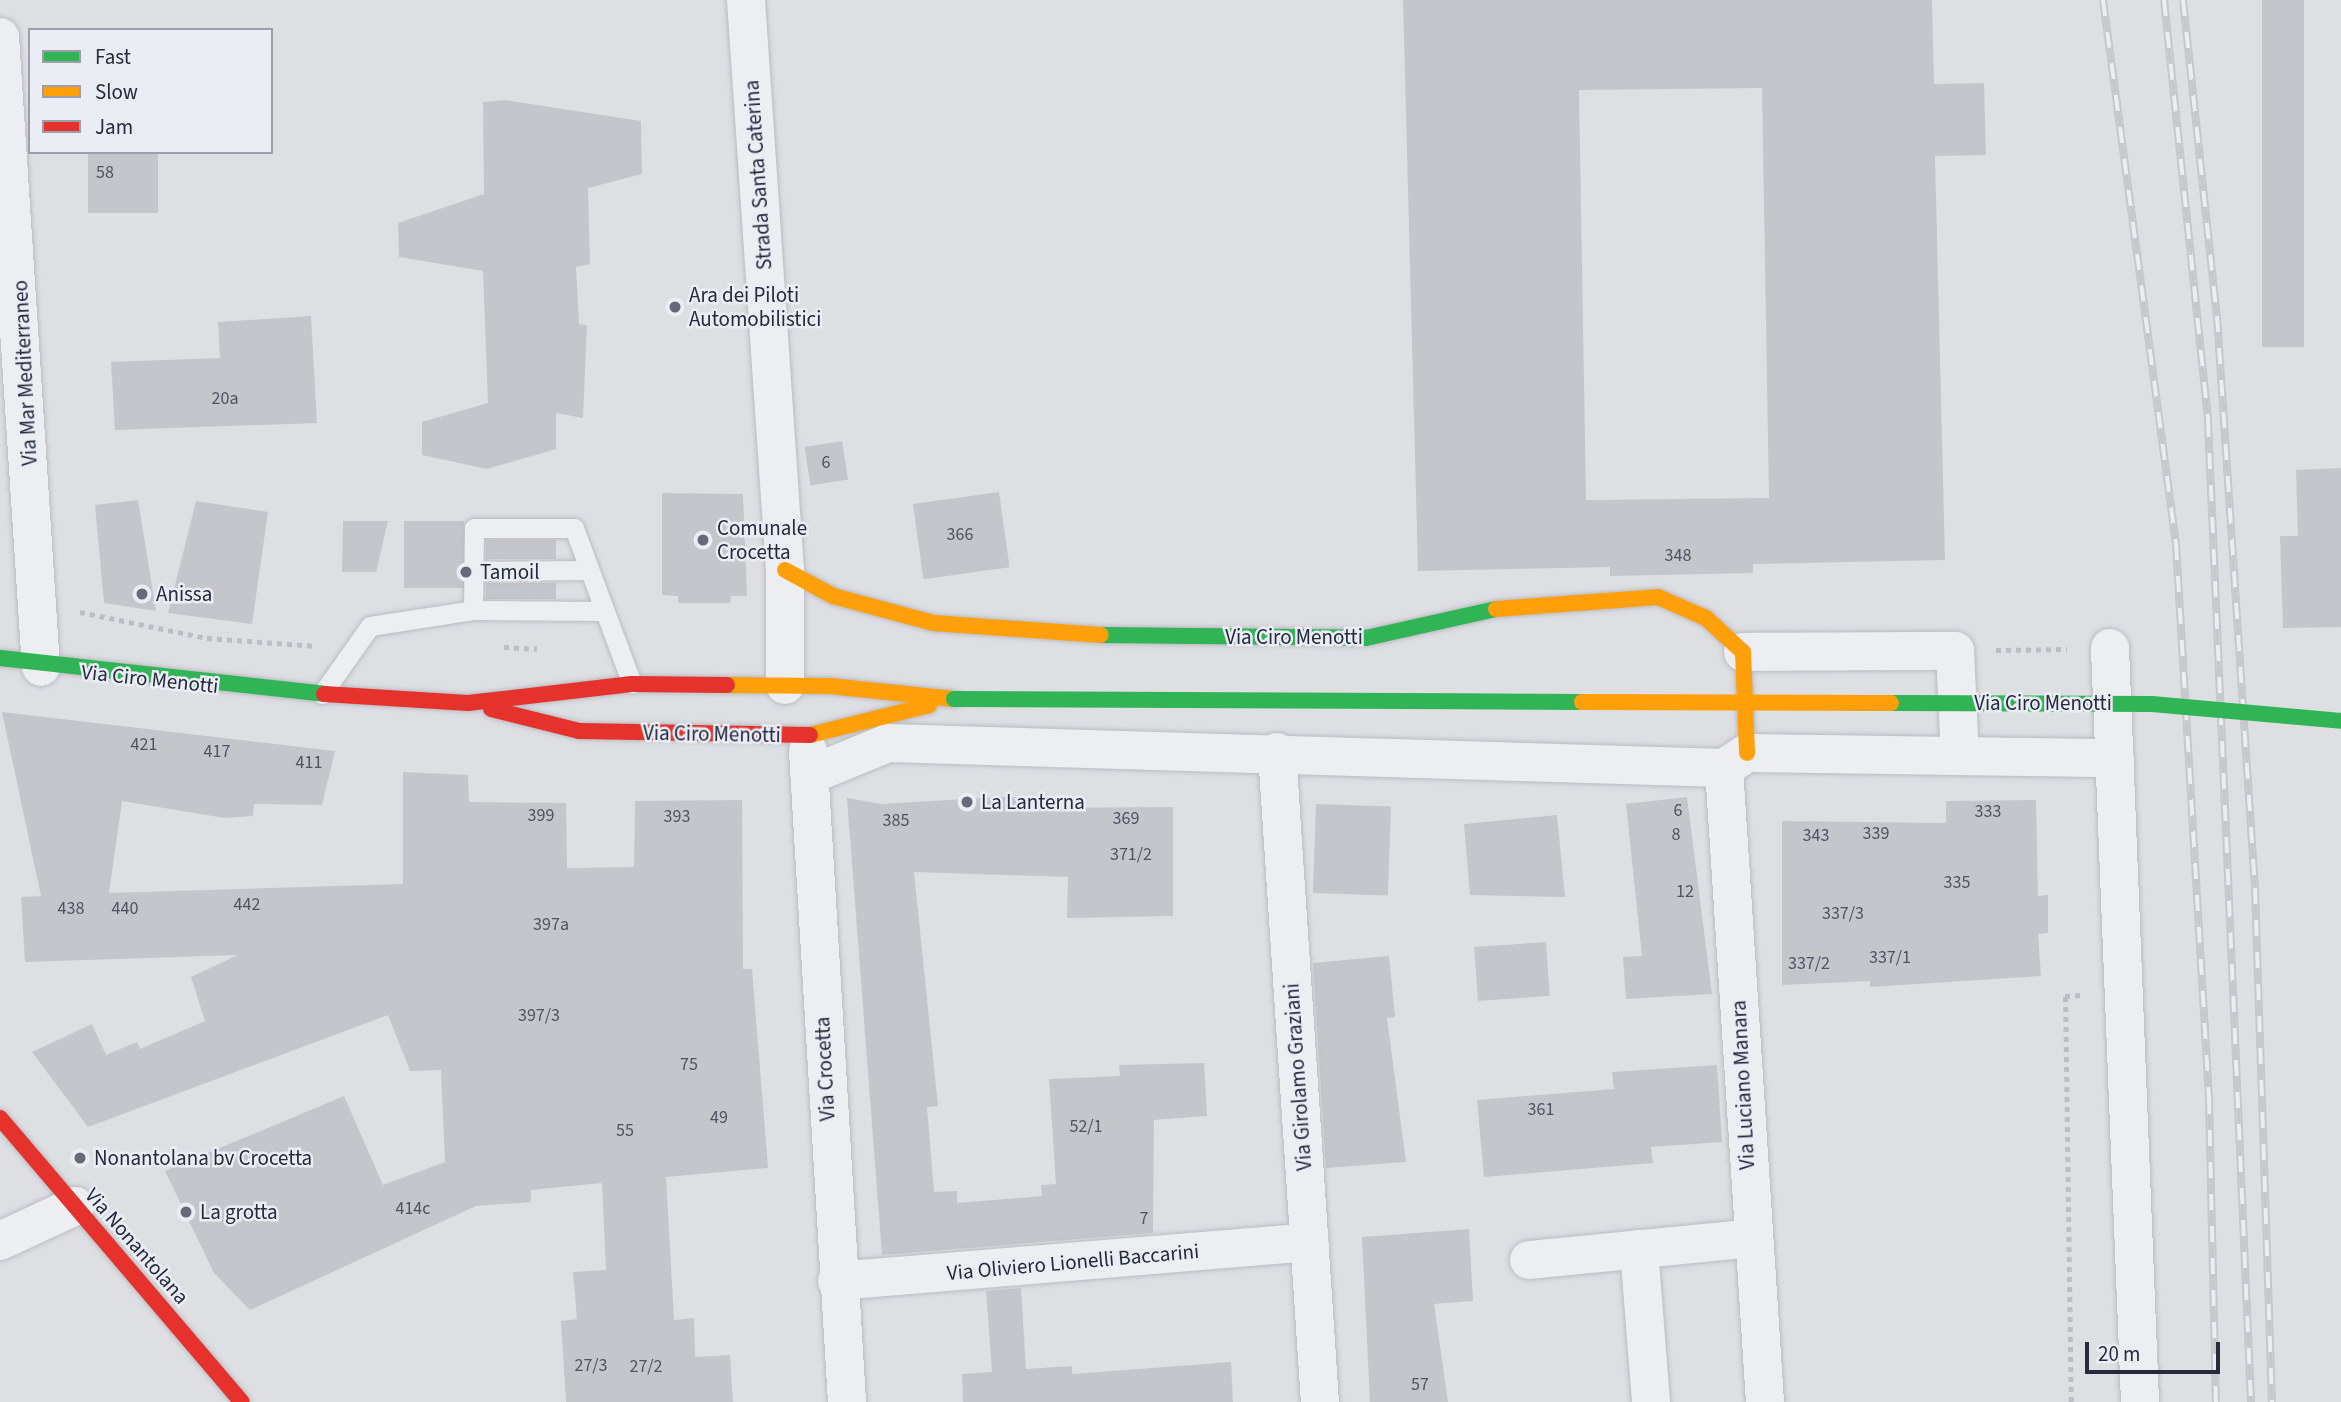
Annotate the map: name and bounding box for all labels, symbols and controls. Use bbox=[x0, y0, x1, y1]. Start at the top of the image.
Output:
legend bbox=[28, 28, 273, 154]
text: Fast bbox=[95, 42, 131, 72]
text: Slow bbox=[95, 77, 138, 107]
street label: Strada Santa Caterina bbox=[739, 79, 777, 271]
text: Jam bbox=[95, 112, 133, 142]
house number: 58 bbox=[96, 162, 114, 184]
street label: Via Mar Mediterraneo bbox=[8, 280, 42, 466]
place label: Ara dei Piloti Automobilistici bbox=[689, 282, 821, 332]
marker: Ara dei Piloti Automobilistici bbox=[667, 299, 683, 315]
house number: 20a bbox=[212, 388, 238, 410]
house number: 6 bbox=[822, 452, 830, 474]
place label: Comunale Crocetta bbox=[717, 515, 807, 565]
house number: 366 bbox=[947, 524, 973, 546]
marker: Comunale Crocetta bbox=[695, 532, 711, 548]
house number: 348 bbox=[1665, 545, 1691, 567]
place label: Tamoil bbox=[480, 559, 540, 585]
marker: Tamoil bbox=[458, 564, 474, 580]
place label: Anissa bbox=[156, 581, 212, 607]
marker: Anissa bbox=[134, 586, 150, 602]
street label: Via Ciro Menotti bbox=[1225, 624, 1363, 650]
street label: Via Ciro Menotti bbox=[80, 659, 220, 699]
street label: Via Ciro Menotti bbox=[1974, 690, 2112, 716]
street label: Via Ciro Menotti bbox=[643, 720, 781, 748]
house number: 421 bbox=[131, 734, 157, 756]
house number: 417 bbox=[204, 741, 230, 763]
house number: 411 bbox=[296, 752, 322, 774]
place label: La Lanterna bbox=[981, 789, 1085, 815]
marker: La Lanterna bbox=[959, 794, 975, 810]
house number: 6 bbox=[1674, 800, 1682, 822]
house number: 333 bbox=[1975, 801, 2001, 823]
house number: 399 bbox=[528, 805, 554, 827]
house number: 393 bbox=[664, 806, 690, 828]
house number: 369 bbox=[1113, 808, 1139, 830]
house number: 385 bbox=[883, 810, 909, 832]
house number: 339 bbox=[1863, 823, 1889, 845]
house number: 8 bbox=[1672, 824, 1680, 846]
house number: 343 bbox=[1803, 825, 1829, 847]
house number: 371/2 bbox=[1110, 844, 1152, 866]
house number: 335 bbox=[1944, 872, 1970, 894]
house number: 12 bbox=[1676, 881, 1694, 903]
house number: 442 bbox=[234, 894, 260, 916]
house number: 438 bbox=[58, 898, 84, 920]
house number: 440 bbox=[112, 898, 138, 920]
house number: 337/3 bbox=[1822, 903, 1864, 925]
house number: 397a bbox=[533, 914, 569, 936]
house number: 337/1 bbox=[1869, 947, 1911, 969]
house number: 337/2 bbox=[1788, 953, 1830, 975]
street label: Via Girolamo Graziani bbox=[1279, 982, 1317, 1172]
street label: Via Luciano Manara bbox=[1726, 1000, 1760, 1170]
house number: 397/3 bbox=[518, 1005, 560, 1027]
street label: Via Crocetta bbox=[810, 1016, 840, 1122]
house number: 75 bbox=[680, 1054, 698, 1076]
house number: 361 bbox=[1528, 1099, 1554, 1121]
house number: 49 bbox=[710, 1107, 728, 1129]
house number: 52/1 bbox=[1069, 1116, 1103, 1138]
house number: 55 bbox=[616, 1120, 634, 1142]
place label: Nonantolana bv Crocetta bbox=[94, 1145, 312, 1171]
marker: Nonantolana bv Crocetta bbox=[72, 1150, 88, 1166]
street label: Via Nonantolana bbox=[80, 1183, 194, 1309]
house number: 414c bbox=[395, 1198, 431, 1220]
place label: La grotta bbox=[200, 1199, 278, 1225]
marker: La grotta bbox=[178, 1204, 194, 1220]
house number: 7 bbox=[1140, 1208, 1148, 1230]
street label: Via Oliviero Lionelli Baccarini bbox=[946, 1238, 1200, 1286]
scale bar bbox=[2089, 1328, 2224, 1372]
text: 20 m bbox=[2098, 1339, 2140, 1369]
house number: 27/3 bbox=[574, 1355, 608, 1377]
house number: 27/2 bbox=[629, 1356, 663, 1378]
house number: 57 bbox=[1411, 1374, 1429, 1396]

